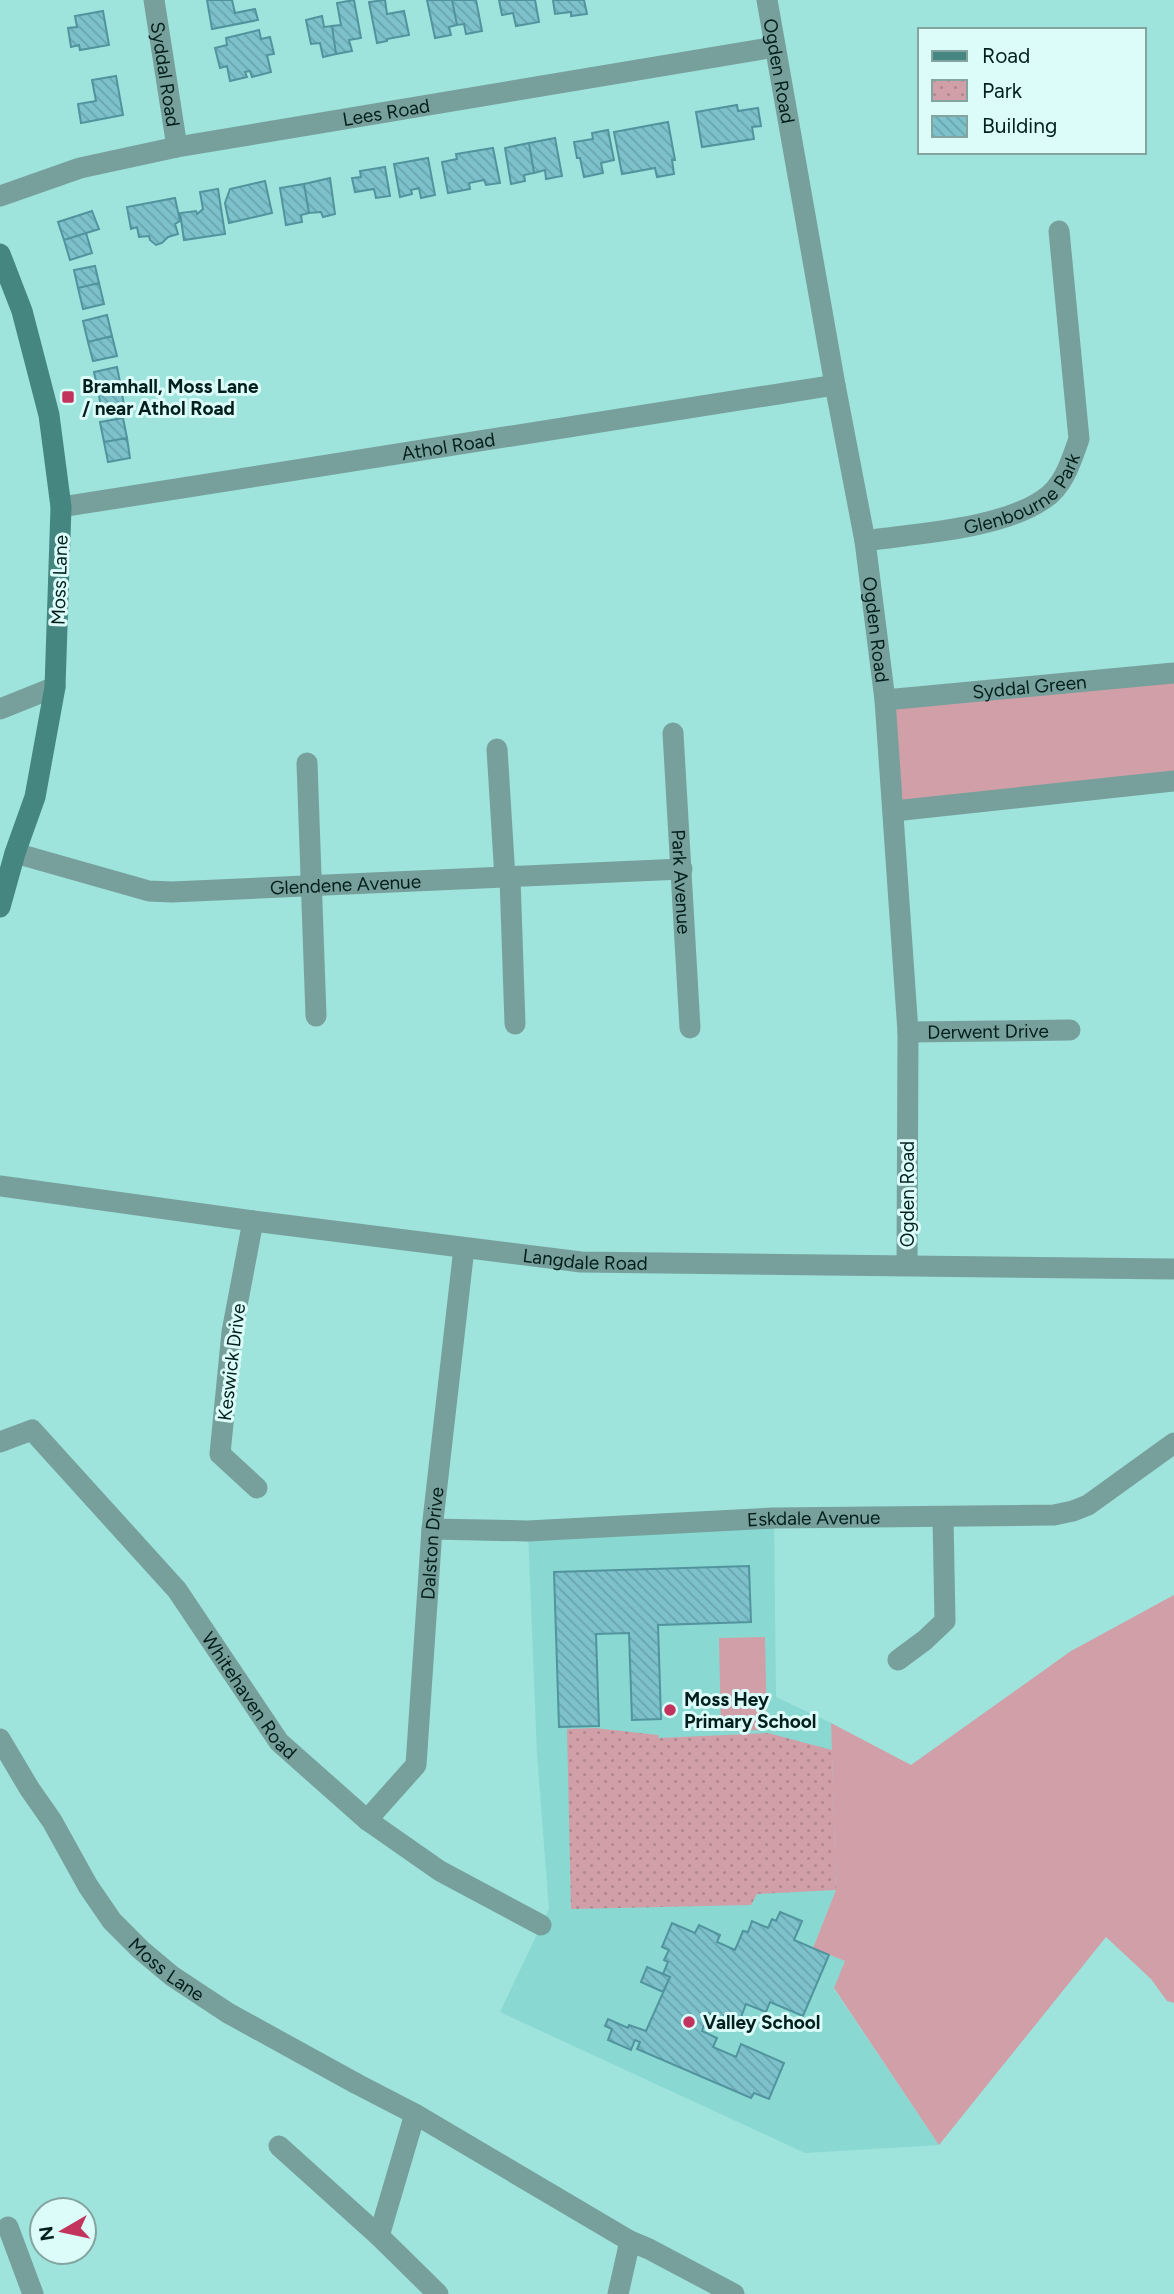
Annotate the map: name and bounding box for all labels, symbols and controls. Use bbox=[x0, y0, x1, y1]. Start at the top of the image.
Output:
street label: Ogden Road bbox=[758, 17, 800, 125]
street label: Syddal Road bbox=[146, 20, 185, 128]
legend bbox=[918, 28, 1146, 154]
text: Road bbox=[982, 43, 1030, 68]
text: Park bbox=[982, 78, 1023, 103]
street label: Lees Road bbox=[341, 94, 431, 131]
text: Building bbox=[982, 113, 1057, 138]
place label: Bramhall, Moss Lane / near Athol Road bbox=[82, 375, 259, 420]
marker: Bramhall, Moss Lane / near Athol Road bbox=[60, 389, 76, 405]
street label: Athol Road bbox=[400, 428, 497, 465]
street label: Glenbourne Park bbox=[962, 449, 1085, 539]
street label: Moss Lane bbox=[46, 535, 73, 625]
street label: Ogden Road bbox=[858, 575, 894, 684]
street label: Syddal Green bbox=[971, 670, 1088, 704]
street label: Park Avenue bbox=[667, 829, 696, 935]
street label: Glendene Avenue bbox=[270, 870, 422, 900]
street label: Derwent Drive bbox=[927, 1019, 1049, 1044]
street label: Ogden Road bbox=[896, 1141, 919, 1247]
street label: Langdale Road bbox=[521, 1244, 648, 1275]
street label: Keswick Drive bbox=[213, 1302, 250, 1422]
street label: Dalston Drive bbox=[416, 1486, 449, 1601]
street label: Eskdale Avenue bbox=[746, 1506, 881, 1531]
street label: Whitehaven Road bbox=[196, 1628, 301, 1764]
place label: Moss Hey Primary School bbox=[684, 1688, 816, 1733]
marker: Moss Hey Primary School bbox=[662, 1702, 678, 1718]
street label: Moss Lane bbox=[123, 1933, 209, 2006]
place label: Valley School bbox=[703, 2011, 821, 2034]
marker: Valley School bbox=[681, 2014, 697, 2030]
north arrow bbox=[28, 2196, 98, 2266]
text: N bbox=[34, 2225, 59, 2243]

